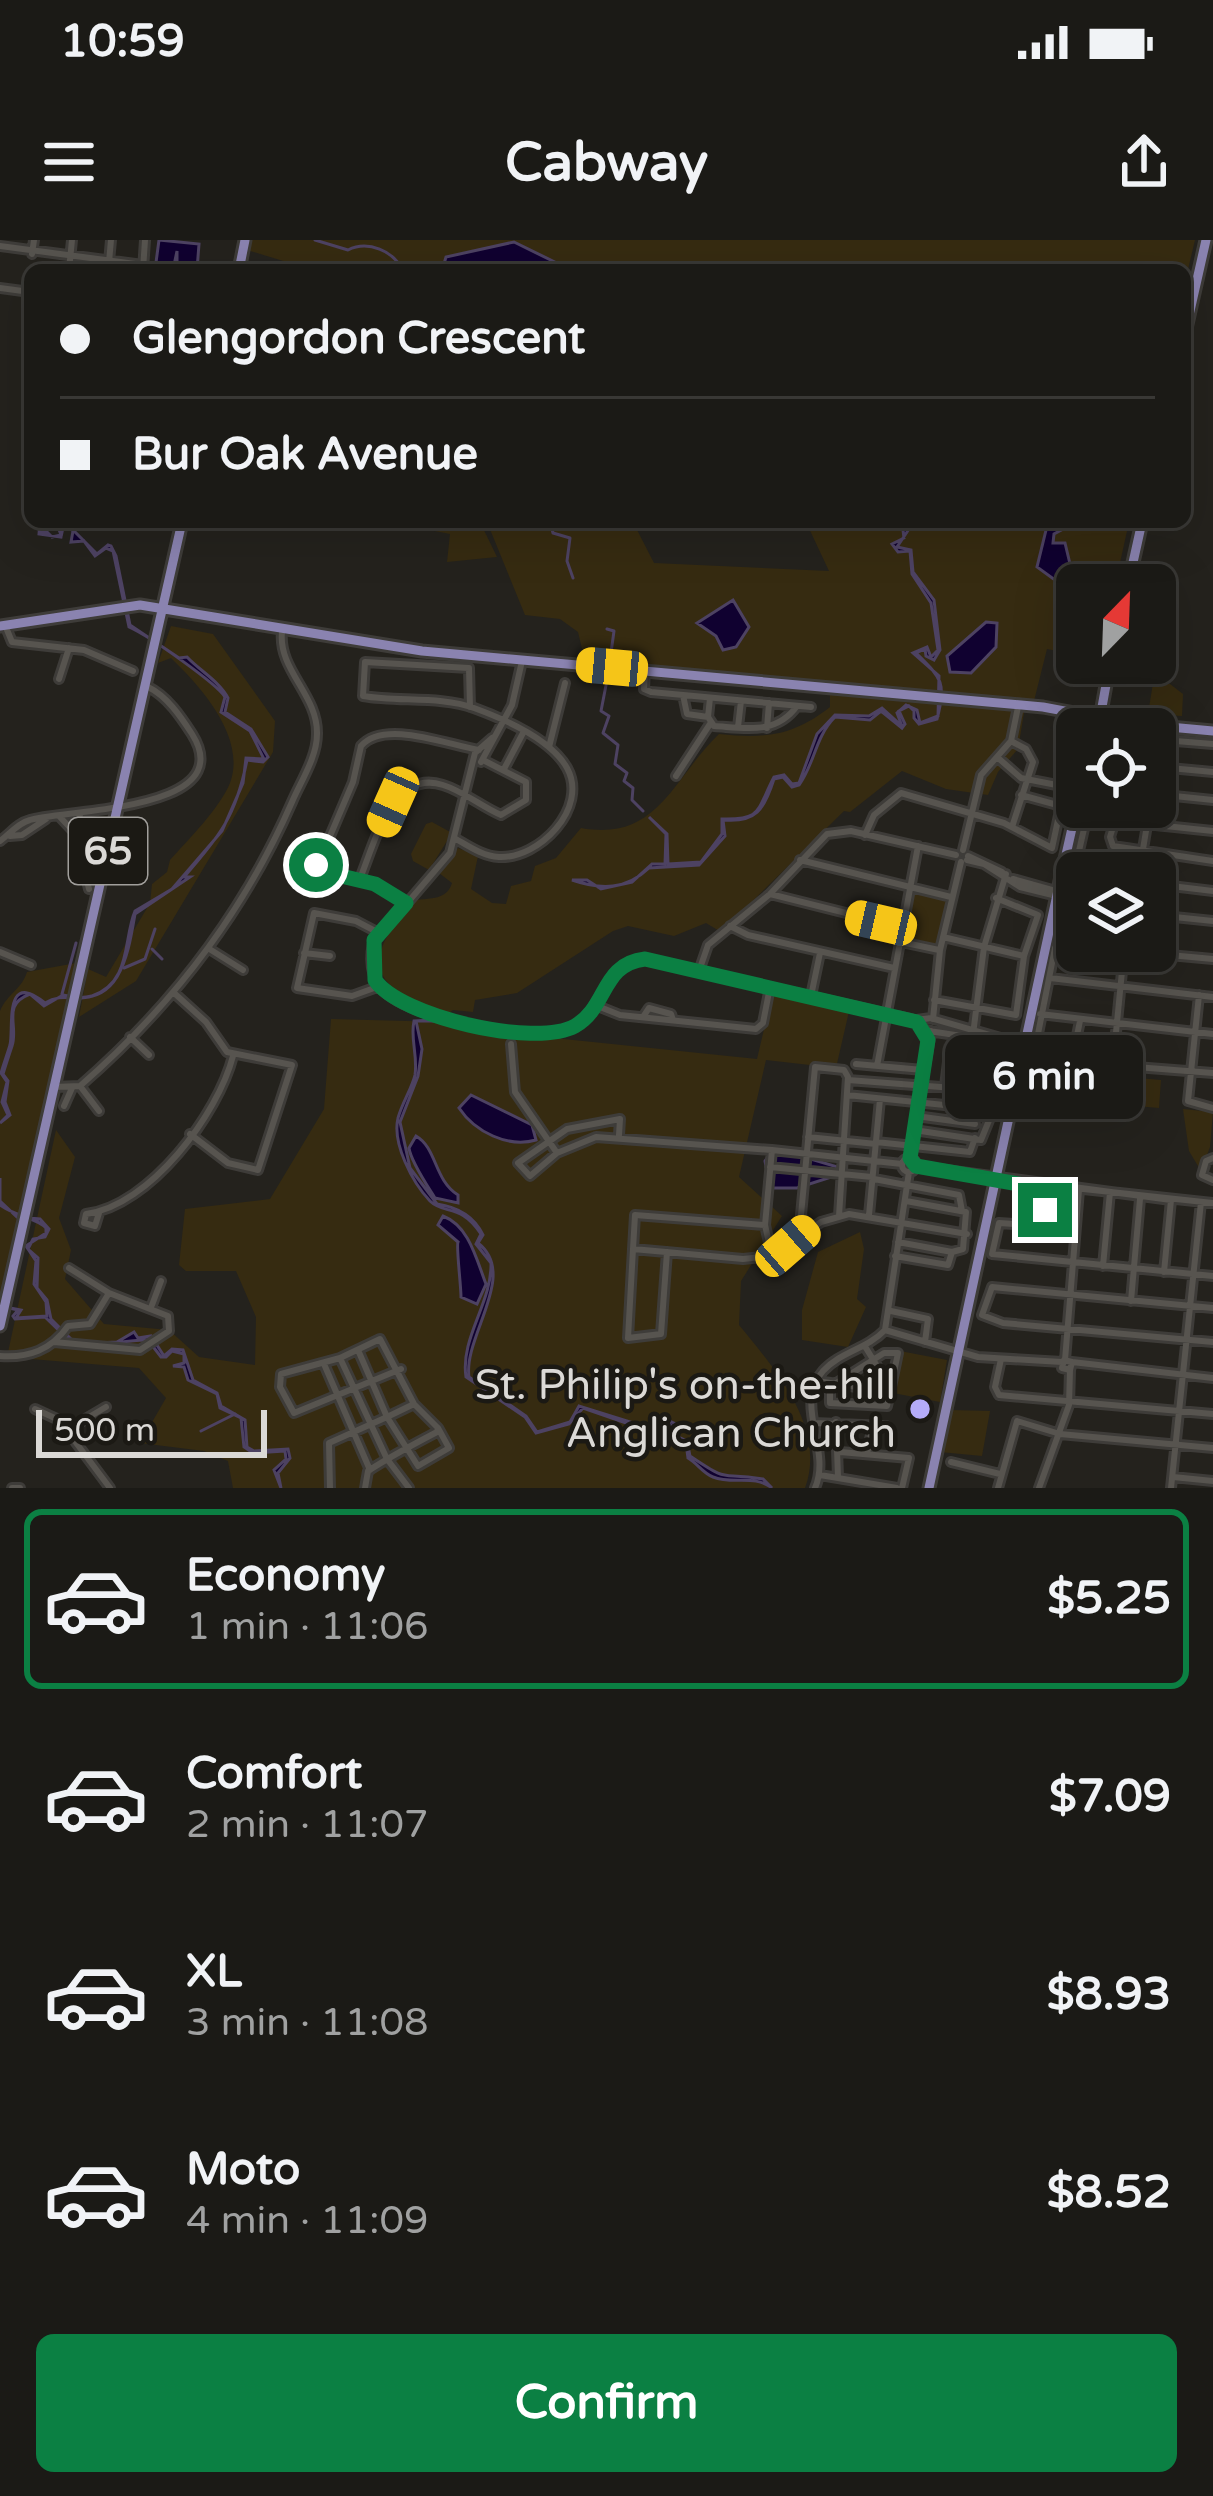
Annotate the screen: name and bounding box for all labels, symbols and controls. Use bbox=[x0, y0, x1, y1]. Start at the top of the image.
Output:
text: 10:59 bbox=[60, 15, 185, 69]
icon: menu bbox=[36, 129, 102, 195]
icon: share bbox=[1111, 129, 1177, 195]
text: Cabway bbox=[505, 130, 708, 195]
text: Glengordon Crescent bbox=[132, 312, 585, 366]
text: Bur Oak Avenue bbox=[132, 428, 478, 482]
north arrow bbox=[1056, 564, 1176, 684]
map controls bbox=[1056, 564, 1176, 972]
car bbox=[575, 646, 649, 688]
button: locate bbox=[1056, 708, 1176, 828]
car bbox=[362, 762, 424, 842]
road number: 65 bbox=[69, 818, 147, 884]
route start bbox=[289, 838, 343, 892]
button: layers bbox=[1056, 852, 1176, 972]
car bbox=[842, 897, 920, 949]
callout: 6 min bbox=[946, 1036, 1144, 1120]
text: 6 min bbox=[992, 1053, 1096, 1100]
route end bbox=[1018, 1183, 1072, 1237]
car bbox=[749, 1209, 827, 1283]
place label: St. Philip's on-the-hill Anglican Church bbox=[475, 1360, 896, 1459]
marker: St. Philip's on-the-hill Anglican Church bbox=[907, 1396, 933, 1422]
scale bar bbox=[36, 1404, 267, 1457]
text: 500 m bbox=[54, 1411, 155, 1450]
icon: car bbox=[42, 1545, 150, 1653]
text: Economy bbox=[186, 1549, 385, 1603]
text: $5.25 bbox=[1047, 1572, 1171, 1626]
text: 1 min · 11:06 bbox=[186, 1603, 428, 1650]
icon: car bbox=[42, 1743, 150, 1851]
text: Comfort bbox=[186, 1747, 362, 1801]
text: $7.09 bbox=[1049, 1770, 1171, 1824]
text: 2 min · 11:07 bbox=[186, 1801, 428, 1848]
icon: car bbox=[42, 1941, 150, 2049]
text: XL bbox=[186, 1945, 242, 1999]
text: $8.93 bbox=[1047, 1968, 1171, 2022]
text: 3 min · 11:08 bbox=[186, 1999, 428, 2046]
icon: car bbox=[42, 2139, 150, 2247]
text: Moto bbox=[186, 2143, 300, 2197]
text: $8.52 bbox=[1047, 2166, 1171, 2220]
text: 4 min · 11:09 bbox=[186, 2197, 428, 2244]
button: Confirm bbox=[36, 2334, 1177, 2472]

